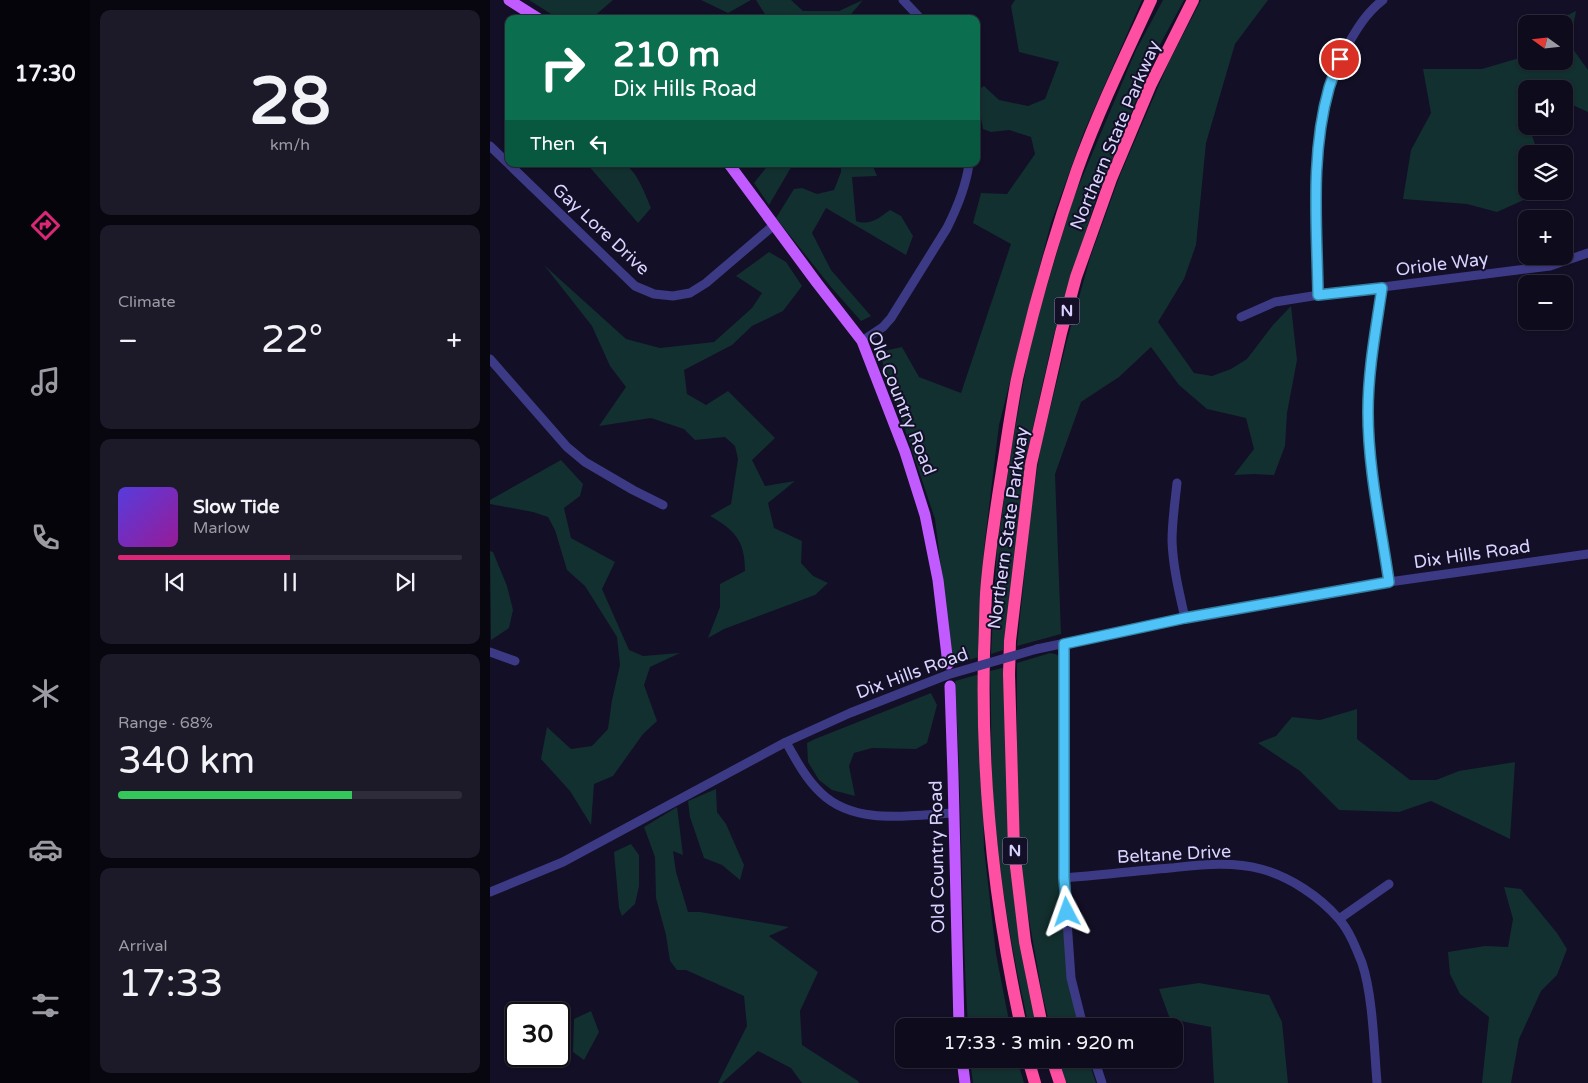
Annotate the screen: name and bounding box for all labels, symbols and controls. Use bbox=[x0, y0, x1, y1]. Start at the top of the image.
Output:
north arrow bbox=[1518, 15, 1572, 70]
map controls bbox=[1518, 15, 1573, 330]
text: 210 m bbox=[613, 34, 720, 76]
icon: right bbox=[530, 35, 595, 100]
street label: Northern State Parkway bbox=[1065, 37, 1165, 233]
pin bbox=[1319, 38, 1361, 80]
icon: arrive bbox=[1326, 45, 1354, 73]
text: 17:30 bbox=[15, 61, 75, 87]
text: 28 bbox=[249, 63, 331, 142]
text: Dix Hills Road bbox=[613, 76, 757, 102]
button: sound bbox=[1518, 80, 1573, 135]
icon: left bbox=[585, 130, 613, 158]
text: Then bbox=[530, 133, 575, 155]
text: km/h bbox=[270, 135, 310, 155]
button: layers bbox=[1518, 145, 1573, 200]
street label: Gay Lore Drive bbox=[548, 178, 654, 280]
icon: directions bbox=[28, 208, 63, 243]
button: + bbox=[1518, 210, 1573, 265]
street label: Oriole Way bbox=[1394, 247, 1490, 281]
button: − bbox=[1518, 275, 1573, 330]
text: Climate bbox=[118, 292, 176, 312]
road number: N bbox=[1054, 298, 1080, 324]
text: 22° bbox=[261, 317, 323, 363]
text: − bbox=[118, 324, 138, 358]
text: + bbox=[446, 324, 462, 358]
street label: Old Country Road bbox=[863, 328, 941, 478]
icon: music bbox=[28, 364, 63, 399]
street label: Northern State Parkway bbox=[983, 425, 1033, 630]
text: Slow Tide bbox=[193, 496, 280, 518]
text: Marlow bbox=[193, 518, 250, 538]
icon: phone bbox=[28, 520, 63, 555]
street label: Dix Hills Road bbox=[1412, 535, 1532, 573]
icon: previous bbox=[161, 568, 189, 596]
icon: pause bbox=[276, 568, 304, 596]
icon: next bbox=[391, 568, 419, 596]
street label: Dix Hills Road bbox=[853, 643, 971, 703]
icon: climate bbox=[28, 676, 63, 711]
text: Range · 68% bbox=[118, 713, 213, 733]
text: 340 km bbox=[118, 738, 255, 784]
street label: Old Country Road bbox=[925, 780, 949, 934]
icon: car bbox=[28, 832, 63, 867]
road number: N bbox=[1002, 838, 1028, 864]
street label: Beltane Drive bbox=[1116, 840, 1232, 868]
position arrow bbox=[1040, 885, 1092, 937]
text: Arrival bbox=[118, 936, 167, 956]
text: 17:33 bbox=[118, 961, 223, 1007]
icon: filters bbox=[28, 988, 63, 1023]
speed limit sign: 30 bbox=[505, 1002, 570, 1067]
text: 17:33 · 3 min · 920 m bbox=[943, 1032, 1135, 1054]

